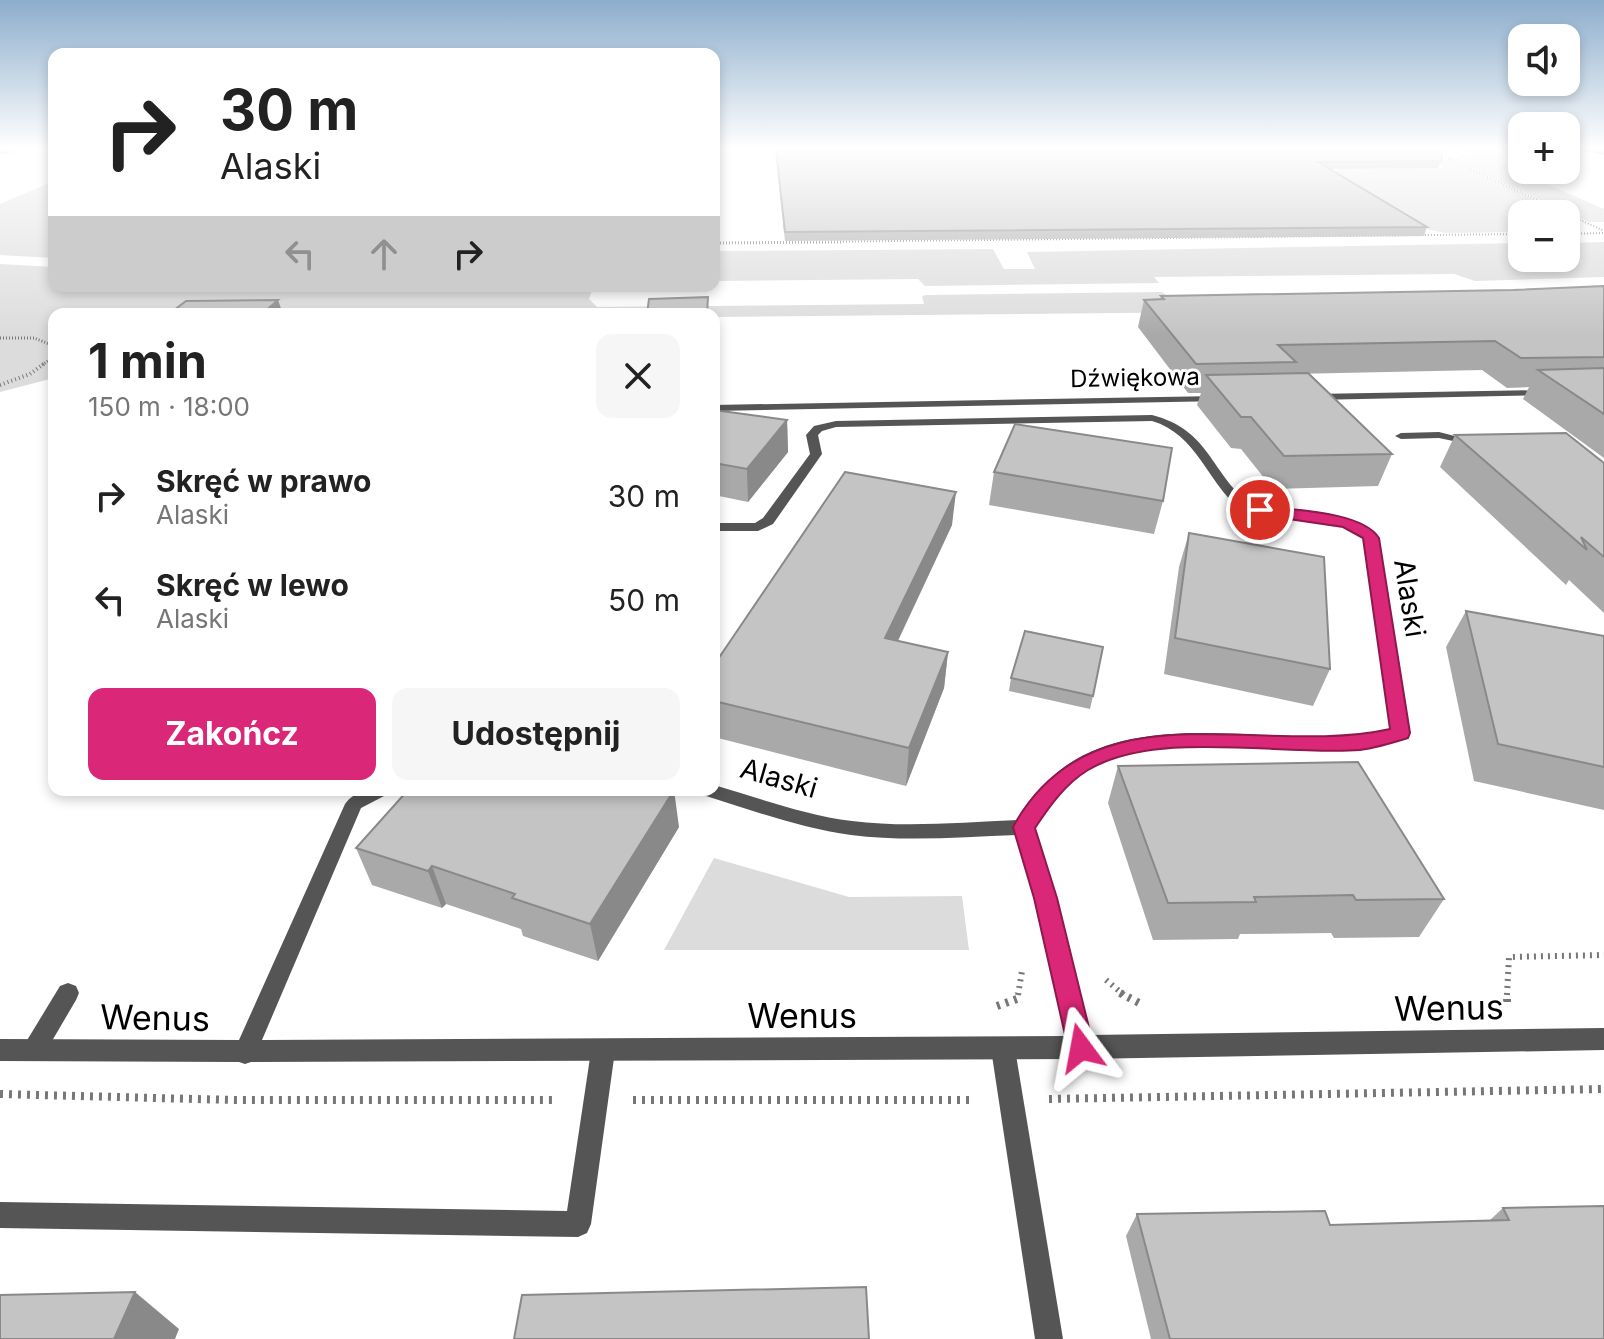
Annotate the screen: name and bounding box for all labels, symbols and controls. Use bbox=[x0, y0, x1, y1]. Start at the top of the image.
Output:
map controls bbox=[1508, 24, 1580, 272]
button: sound bbox=[1508, 24, 1580, 96]
text: 30 m bbox=[220, 76, 358, 144]
icon: right bbox=[88, 80, 192, 184]
button: + bbox=[1508, 112, 1580, 184]
text: Alaski bbox=[220, 144, 321, 188]
button: − bbox=[1508, 200, 1580, 272]
icon: left bbox=[278, 232, 322, 276]
icon: ahead bbox=[362, 232, 406, 276]
icon: right bbox=[446, 232, 490, 276]
text: 1 min bbox=[88, 331, 207, 390]
button: close bbox=[596, 334, 680, 418]
street label: Dźwiękowa bbox=[1070, 362, 1200, 393]
text: 150 m · 18:00 bbox=[88, 391, 250, 422]
text: Skręć w prawo bbox=[156, 463, 371, 499]
icon: right bbox=[88, 474, 132, 518]
pin bbox=[1226, 476, 1294, 544]
text: 30 m bbox=[608, 478, 680, 514]
icon: arrive bbox=[1238, 488, 1282, 532]
text: Alaski bbox=[156, 499, 229, 530]
street label: Alaski bbox=[1387, 556, 1433, 640]
text: Skręć w lewo bbox=[156, 567, 349, 603]
icon: left bbox=[88, 578, 132, 622]
text: 50 m bbox=[608, 582, 680, 618]
text: Alaski bbox=[156, 603, 229, 634]
button: Zakończ bbox=[88, 688, 376, 780]
button: Udostępnij bbox=[392, 688, 680, 780]
street label: Alaski bbox=[736, 751, 822, 805]
street label: Wenus bbox=[1394, 986, 1504, 1029]
street label: Wenus bbox=[747, 995, 857, 1036]
street label: Wenus bbox=[100, 996, 210, 1039]
position arrow bbox=[1039, 1006, 1123, 1090]

